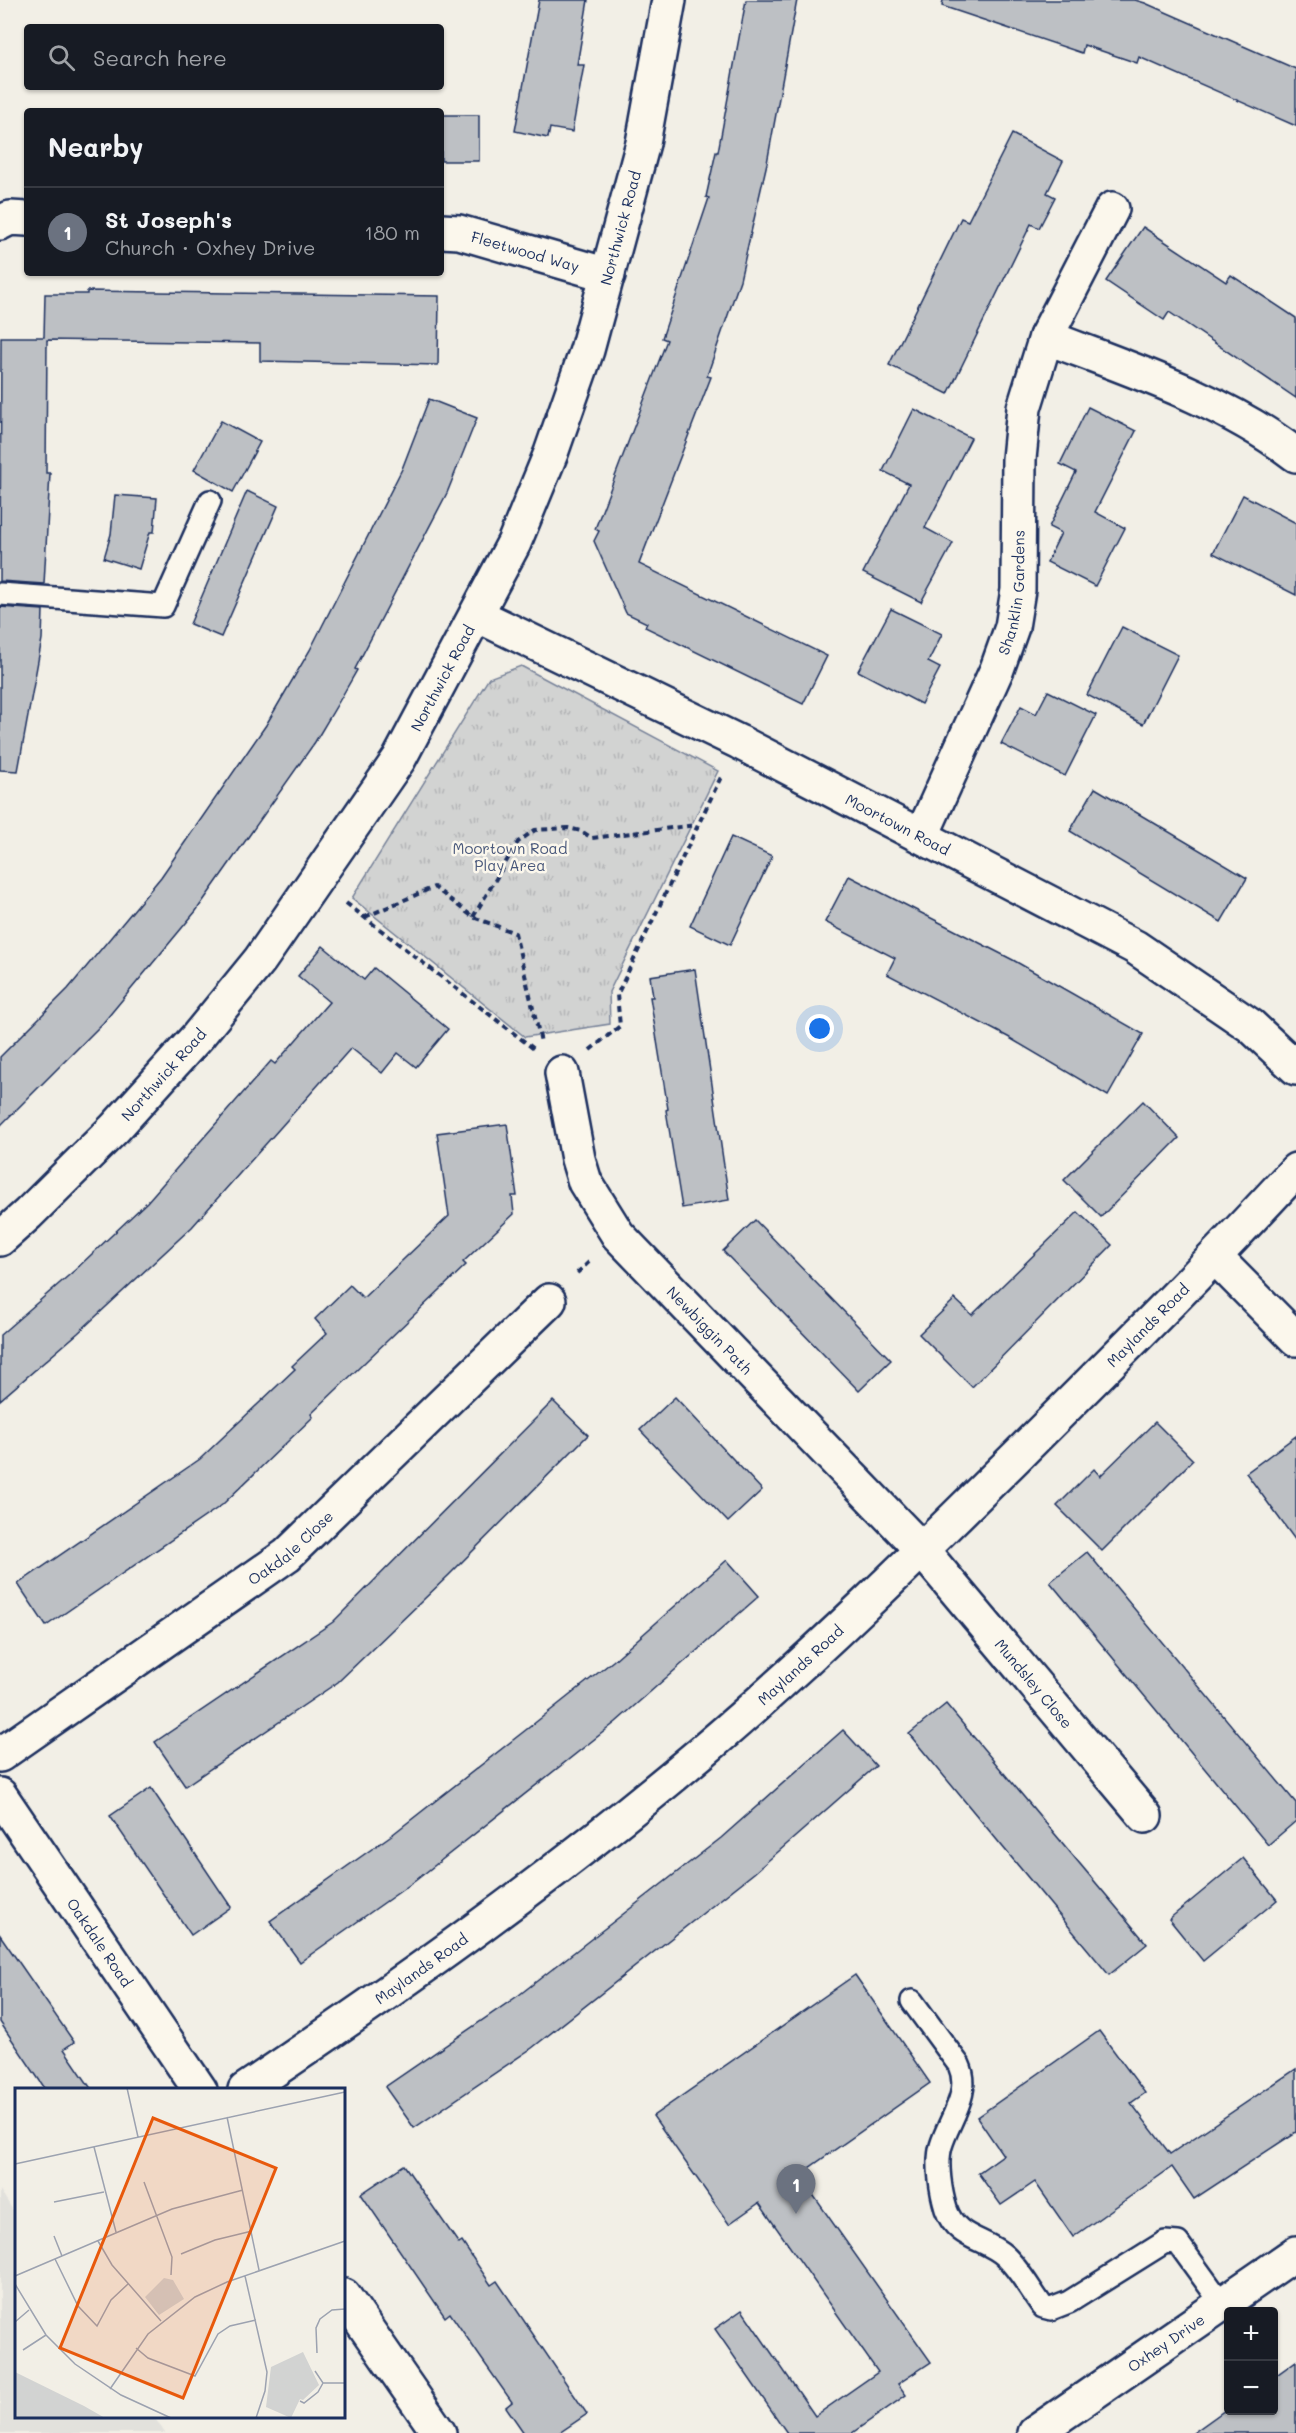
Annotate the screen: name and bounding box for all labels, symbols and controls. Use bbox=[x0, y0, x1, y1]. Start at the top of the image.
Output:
search box bbox=[24, 24, 444, 90]
icon: search bbox=[45, 41, 78, 74]
text: Search here bbox=[93, 43, 227, 72]
text: Nearby bbox=[48, 130, 143, 164]
street label: Northwick Road bbox=[595, 168, 645, 287]
text: St Joseph's bbox=[105, 205, 232, 234]
text: 1 bbox=[63, 219, 72, 245]
text: 180 m bbox=[364, 219, 420, 245]
street label: Fleetwood Way bbox=[469, 226, 582, 276]
text: Church · Oxhey Drive bbox=[105, 234, 315, 260]
street label: Shanklin Gardens bbox=[993, 530, 1028, 658]
street label: Northwick Road bbox=[406, 621, 479, 735]
street label: Moortown Road bbox=[842, 789, 953, 860]
park label: Moortown Road Play Area bbox=[453, 838, 567, 875]
your location bbox=[805, 1014, 834, 1043]
street label: Northwick Road bbox=[116, 1024, 210, 1125]
street label: Maylands Road bbox=[1102, 1279, 1193, 1371]
street label: Newbiggin Path bbox=[663, 1282, 757, 1378]
street label: Oakdale Close bbox=[244, 1506, 337, 1589]
street label: Maylands Road bbox=[753, 1620, 847, 1709]
street label: Mundsley Close bbox=[991, 1635, 1077, 1733]
street label: Oakdale Road bbox=[63, 1894, 137, 1991]
street label: Maylands Road bbox=[371, 1928, 472, 2008]
inset map bbox=[15, 2088, 345, 2418]
pin: 1 bbox=[776, 2164, 816, 2214]
map controls bbox=[1224, 2307, 1278, 2415]
button: + bbox=[1224, 2307, 1278, 2361]
street label: Oxhey Drive bbox=[1123, 2309, 1208, 2376]
button: − bbox=[1224, 2361, 1278, 2415]

